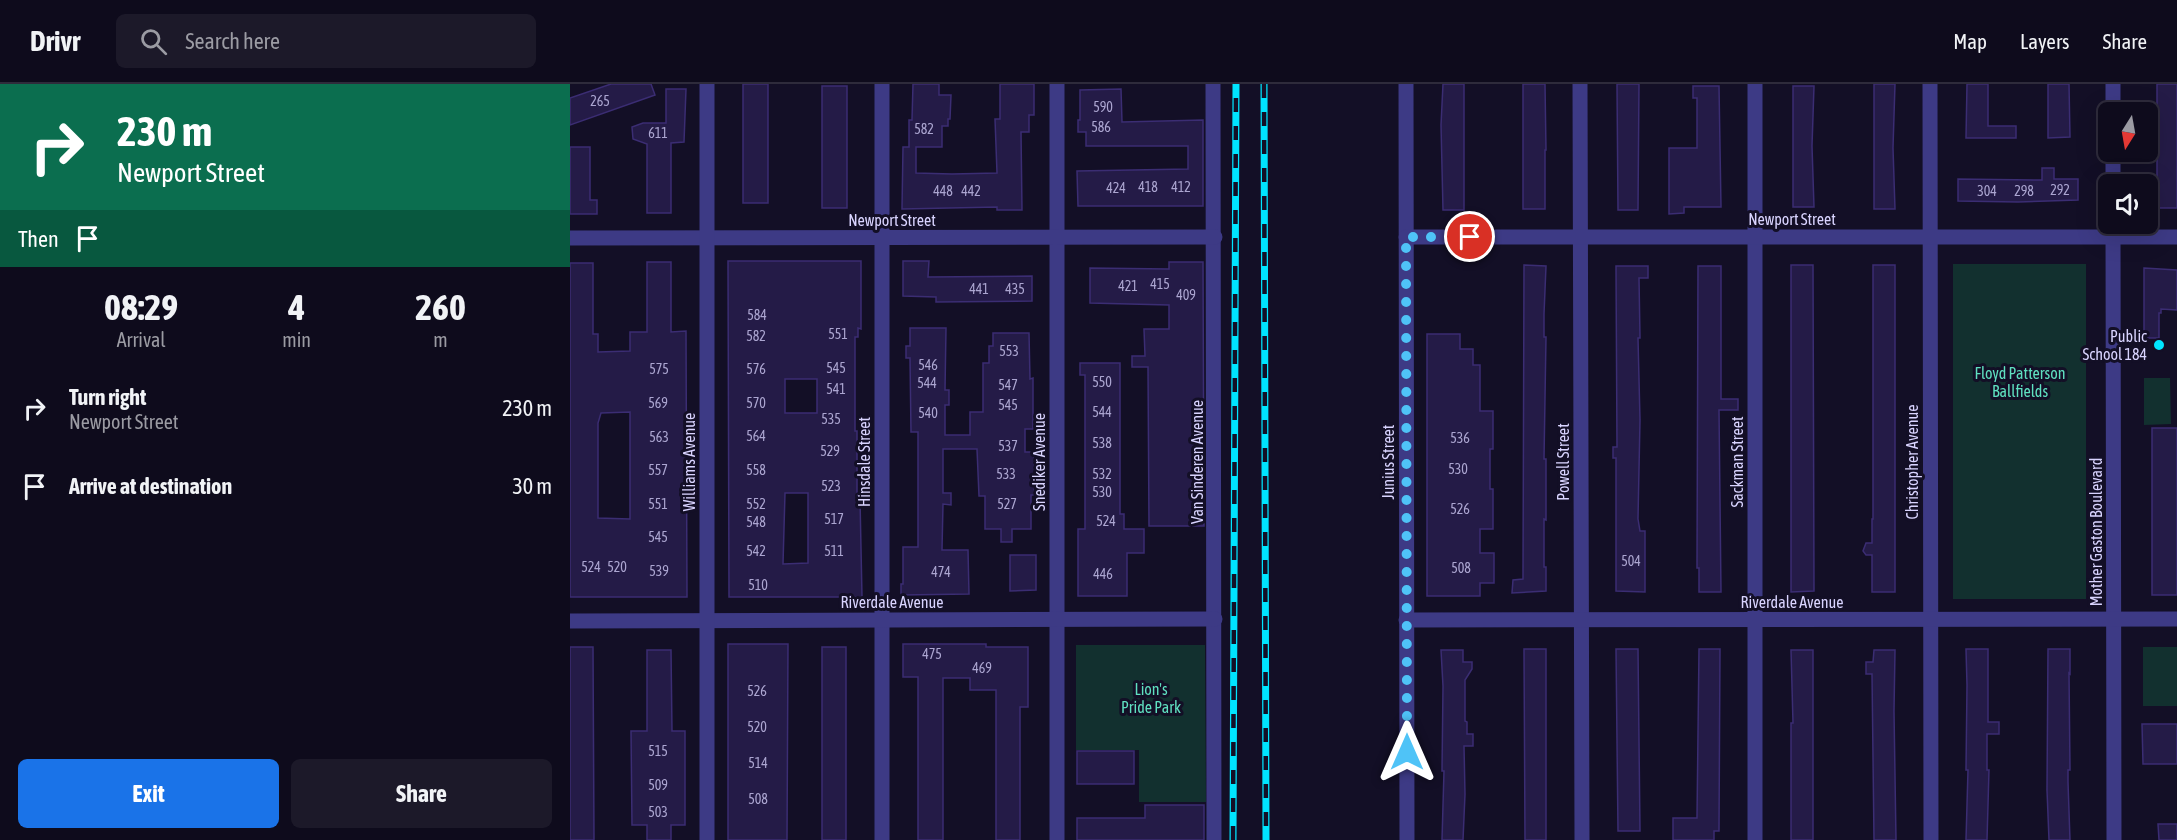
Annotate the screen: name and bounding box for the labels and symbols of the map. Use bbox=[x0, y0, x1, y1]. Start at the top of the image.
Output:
house number: 265 bbox=[590, 93, 610, 109]
house number: 590 bbox=[1093, 99, 1113, 115]
north arrow bbox=[2098, 102, 2158, 162]
house number: 586 bbox=[1091, 119, 1111, 135]
house number: 582 bbox=[914, 121, 934, 137]
house number: 611 bbox=[648, 125, 668, 141]
house number: 418 bbox=[1138, 179, 1158, 195]
house number: 412 bbox=[1171, 179, 1191, 195]
house number: 424 bbox=[1106, 180, 1126, 196]
house number: 292 bbox=[2050, 182, 2070, 198]
house number: 448 bbox=[933, 183, 953, 199]
house number: 442 bbox=[961, 183, 981, 199]
house number: 304 bbox=[1977, 183, 1997, 199]
house number: 298 bbox=[2014, 183, 2034, 199]
street label: Newport Street bbox=[1748, 210, 1836, 229]
street label: Newport Street bbox=[848, 211, 936, 230]
pin bbox=[1444, 211, 1495, 262]
house number: 415 bbox=[1150, 276, 1170, 292]
house number: 421 bbox=[1118, 278, 1138, 294]
house number: 441 bbox=[969, 281, 989, 297]
house number: 435 bbox=[1005, 281, 1025, 297]
house number: 409 bbox=[1176, 287, 1196, 303]
house number: 584 bbox=[747, 307, 767, 323]
house number: 551 bbox=[828, 326, 848, 342]
place label: Public School 184 bbox=[2083, 327, 2147, 363]
house number: 582 bbox=[746, 328, 766, 344]
marker: Public School 184 bbox=[2152, 338, 2166, 352]
house number: 553 bbox=[999, 343, 1019, 359]
house number: 546 bbox=[918, 357, 938, 373]
house number: 545 bbox=[826, 360, 846, 376]
house number: 575 bbox=[649, 361, 669, 377]
house number: 576 bbox=[746, 361, 766, 377]
park label: Floyd Patterson Ballfields bbox=[1974, 364, 2066, 400]
house number: 550 bbox=[1092, 374, 1112, 390]
house number: 544 bbox=[917, 375, 937, 391]
house number: 547 bbox=[998, 377, 1018, 393]
house number: 541 bbox=[826, 381, 846, 397]
house number: 569 bbox=[648, 395, 668, 411]
house number: 570 bbox=[746, 395, 766, 411]
house number: 545 bbox=[998, 397, 1018, 413]
street label: Van Sinderen Avenue bbox=[1188, 400, 1206, 524]
house number: 544 bbox=[1092, 404, 1112, 420]
house number: 540 bbox=[918, 405, 938, 421]
street label: Christopher Avenue bbox=[1903, 405, 1922, 519]
house number: 535 bbox=[821, 411, 841, 427]
street label: Williams Avenue bbox=[680, 413, 698, 511]
street label: Snediker Avenue bbox=[1030, 413, 1048, 511]
street label: Sackman Street bbox=[1728, 416, 1746, 508]
street label: Hinsdale Street bbox=[855, 417, 873, 507]
street label: Powell Street bbox=[1554, 423, 1572, 501]
street label: Junius Street bbox=[1379, 424, 1397, 499]
house number: 564 bbox=[746, 428, 766, 444]
house number: 563 bbox=[649, 429, 669, 445]
house number: 536 bbox=[1450, 430, 1470, 446]
house number: 538 bbox=[1092, 435, 1112, 451]
house number: 537 bbox=[998, 438, 1018, 454]
house number: 529 bbox=[820, 443, 840, 459]
street label: Mother Gaston Boulevard bbox=[2087, 458, 2105, 606]
house number: 530 bbox=[1448, 461, 1468, 477]
house number: 557 bbox=[648, 462, 668, 478]
house number: 558 bbox=[746, 462, 766, 478]
house number: 533 bbox=[996, 466, 1016, 482]
house number: 532 bbox=[1092, 466, 1112, 482]
house number: 523 bbox=[821, 478, 841, 494]
house number: 530 bbox=[1092, 484, 1112, 500]
house number: 551 bbox=[648, 496, 668, 512]
house number: 552 bbox=[746, 496, 766, 512]
house number: 527 bbox=[997, 496, 1017, 512]
house number: 526 bbox=[1450, 501, 1470, 517]
house number: 517 bbox=[824, 511, 844, 527]
house number: 524 bbox=[1096, 513, 1116, 529]
house number: 548 bbox=[746, 514, 766, 530]
house number: 545 bbox=[648, 529, 668, 545]
house number: 542 bbox=[746, 543, 766, 559]
house number: 511 bbox=[824, 543, 844, 559]
house number: 504 bbox=[1621, 553, 1641, 569]
house number: 524 bbox=[581, 559, 601, 575]
house number: 520 bbox=[607, 559, 627, 575]
house number: 508 bbox=[1451, 560, 1471, 576]
house number: 539 bbox=[649, 563, 669, 579]
house number: 474 bbox=[931, 564, 951, 580]
house number: 446 bbox=[1093, 566, 1113, 582]
house number: 510 bbox=[748, 577, 768, 593]
street label: Riverdale Avenue bbox=[841, 593, 943, 611]
street label: Riverdale Avenue bbox=[1741, 593, 1843, 611]
house number: 475 bbox=[922, 646, 942, 662]
house number: 469 bbox=[972, 660, 992, 676]
park label: Lion's Pride Park bbox=[1121, 680, 1181, 716]
house number: 526 bbox=[747, 683, 767, 699]
house number: 520 bbox=[747, 719, 767, 735]
position arrow bbox=[1375, 720, 1439, 784]
house number: 515 bbox=[648, 743, 668, 759]
house number: 514 bbox=[748, 755, 768, 771]
house number: 509 bbox=[648, 777, 668, 793]
house number: 508 bbox=[748, 791, 768, 807]
house number: 503 bbox=[648, 804, 668, 820]

